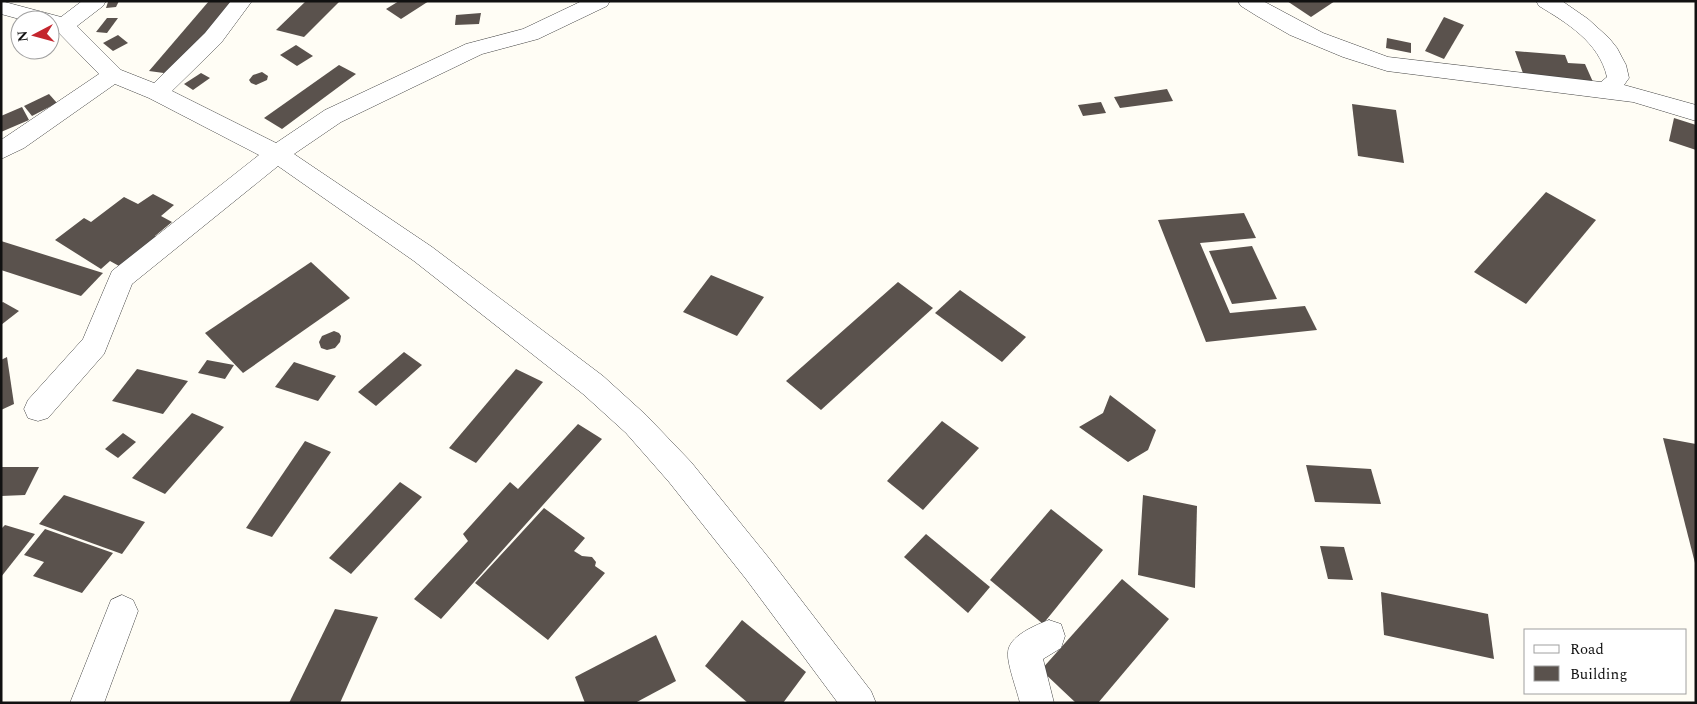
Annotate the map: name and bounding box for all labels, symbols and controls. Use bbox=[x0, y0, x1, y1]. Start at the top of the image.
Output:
north arrow bbox=[10, 10, 60, 60]
text: N bbox=[12, 30, 34, 43]
legend bbox=[1524, 629, 1687, 694]
text: Road bbox=[1570, 638, 1604, 661]
text: Building bbox=[1570, 663, 1627, 686]

